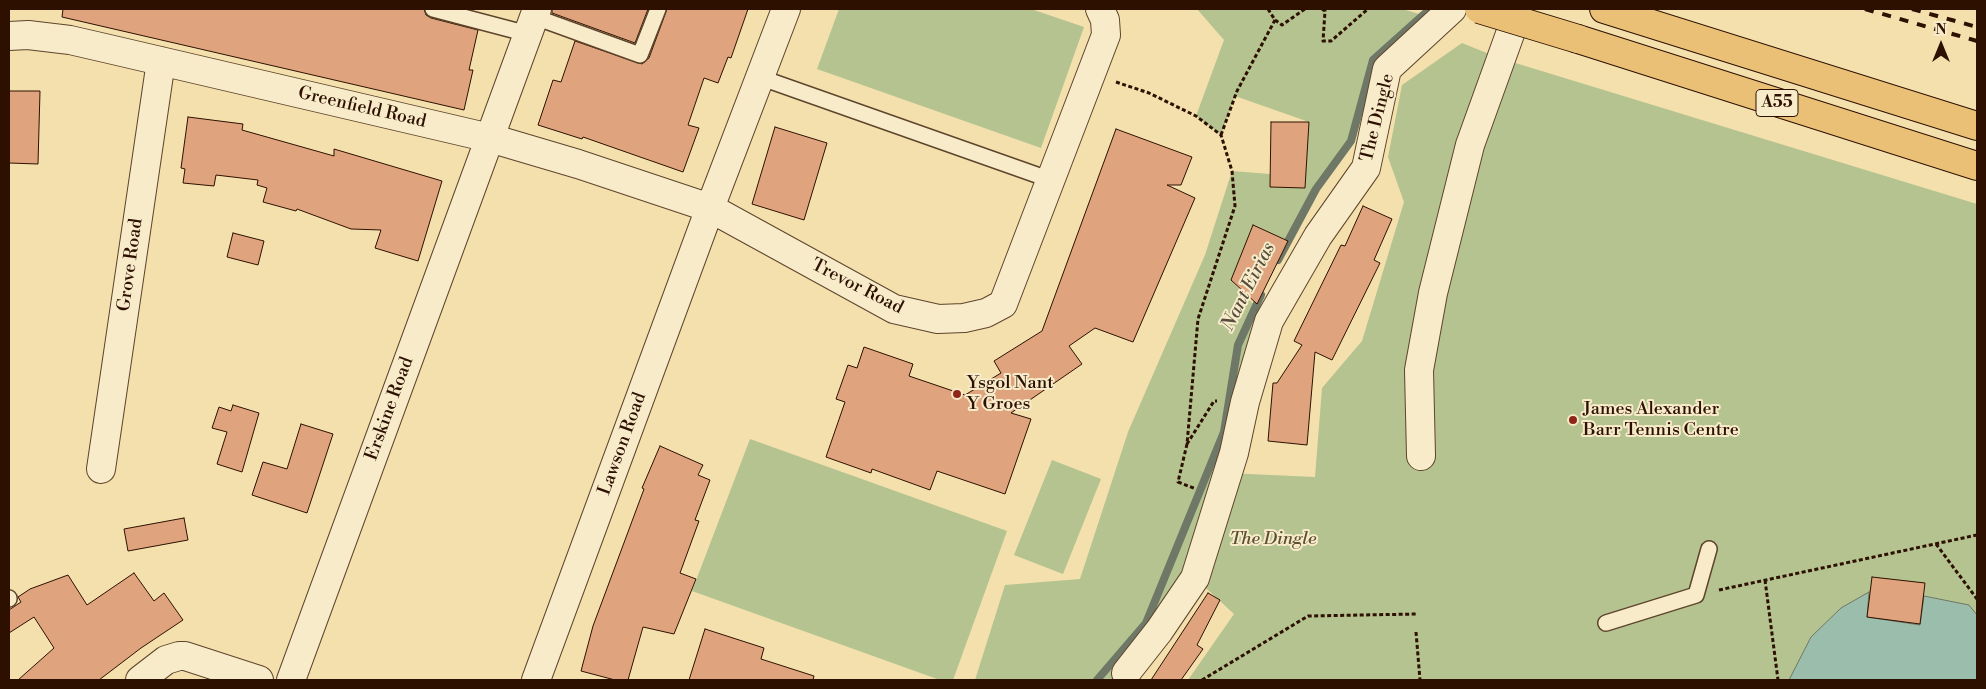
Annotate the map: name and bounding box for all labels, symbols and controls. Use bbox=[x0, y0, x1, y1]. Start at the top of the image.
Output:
north arrow bbox=[1916, 20, 1966, 70]
text: N bbox=[1935, 21, 1947, 39]
street label: The Dingle bbox=[1357, 72, 1399, 164]
street label: Greenfield Road bbox=[296, 83, 428, 133]
road number: A55 bbox=[1756, 90, 1798, 116]
street label: Grove Road bbox=[114, 217, 148, 313]
water label: Nant Eirias bbox=[1217, 239, 1281, 335]
street label: Trevor Road bbox=[807, 255, 907, 319]
street label: Erskine Road bbox=[361, 354, 419, 464]
place label: Ysgol Nant Y Groes bbox=[967, 373, 1054, 416]
marker: Ysgol Nant Y Groes bbox=[951, 388, 963, 400]
street label: Lawson Road bbox=[594, 390, 652, 498]
place label: James Alexander Barr Tennis Centre bbox=[1583, 399, 1739, 442]
marker: James Alexander Barr Tennis Centre bbox=[1567, 414, 1579, 426]
park label: The Dingle bbox=[1229, 529, 1317, 551]

